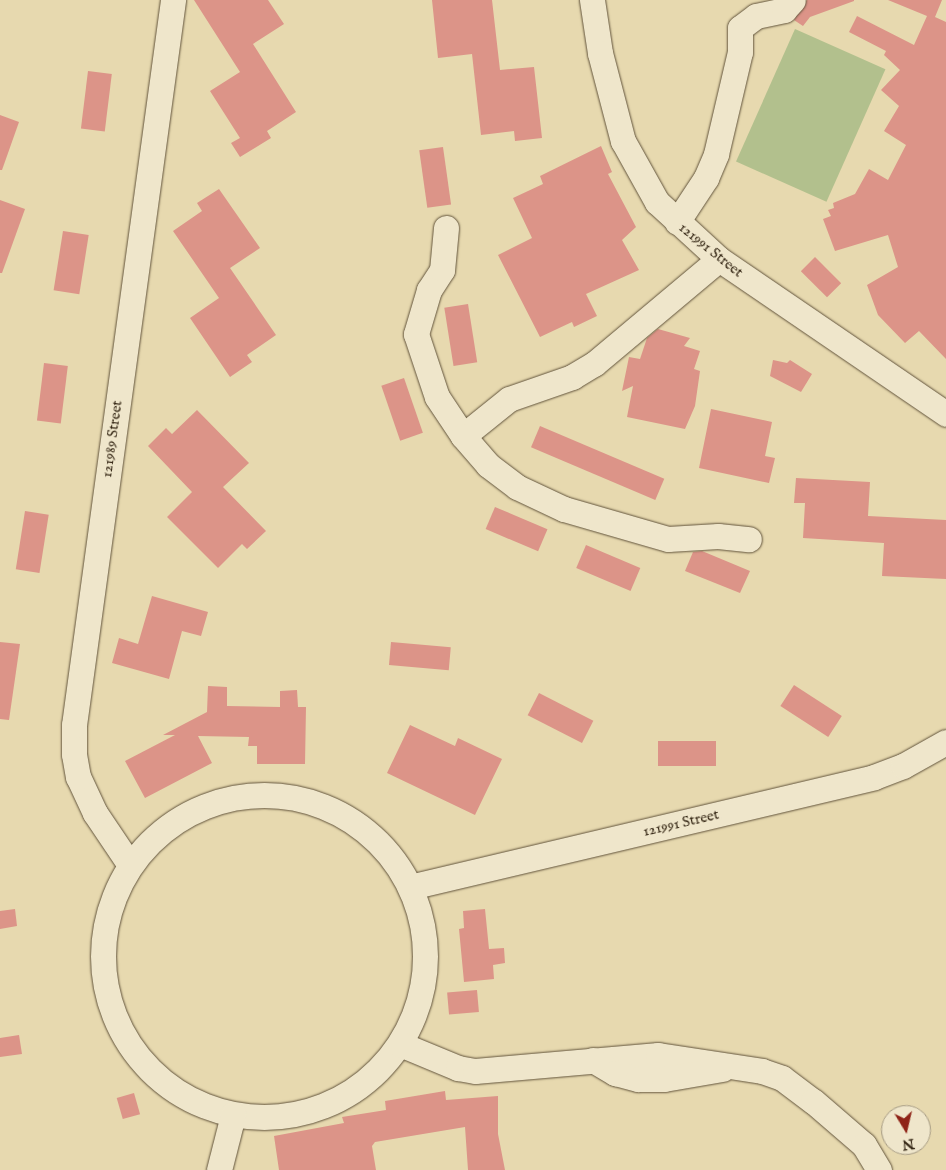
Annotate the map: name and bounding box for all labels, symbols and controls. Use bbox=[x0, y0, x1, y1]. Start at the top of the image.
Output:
street label: 121991 Street bbox=[675, 219, 747, 281]
street label: 121989 Street bbox=[98, 399, 126, 479]
street label: 121991 Street bbox=[641, 806, 721, 840]
north arrow bbox=[881, 1105, 931, 1155]
text: N bbox=[901, 1134, 916, 1154]

